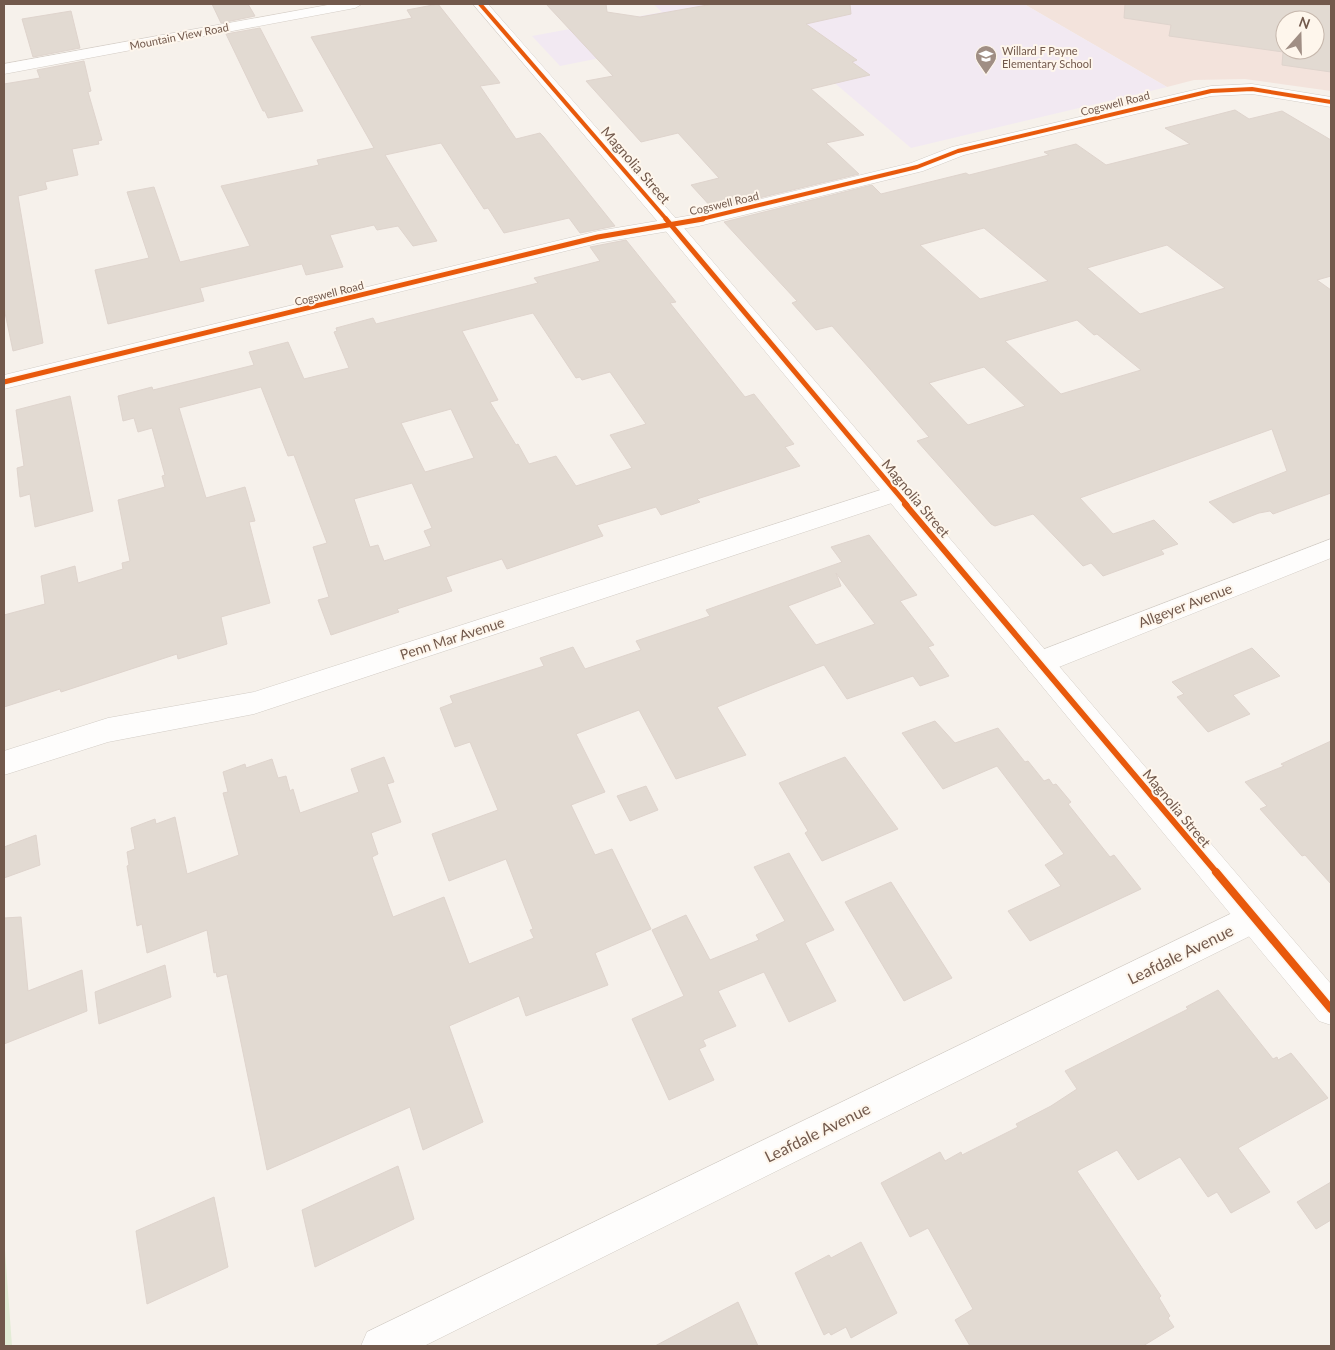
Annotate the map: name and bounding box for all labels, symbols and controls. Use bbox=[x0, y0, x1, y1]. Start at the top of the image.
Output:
north arrow bbox=[1275, 10, 1325, 60]
text: N bbox=[1297, 12, 1313, 32]
street label: Mountain View Road bbox=[128, 20, 230, 52]
school or university icon: Willard F Payne Elementary School bbox=[974, 44, 998, 75]
place label: Willard F Payne Elementary School bbox=[1002, 44, 1092, 70]
street label: Cogswell Road bbox=[1079, 88, 1151, 118]
street label: Magnolia Street bbox=[598, 123, 674, 207]
street label: Cogswell Road bbox=[688, 189, 760, 217]
street label: Cogswell Road bbox=[293, 278, 365, 308]
street label: Magnolia Street bbox=[878, 455, 954, 541]
street label: Allgeyer Avenue bbox=[1136, 579, 1234, 631]
street label: Penn Mar Avenue bbox=[398, 613, 506, 663]
street label: Magnolia Street bbox=[1139, 765, 1215, 851]
street label: Leafdale Avenue bbox=[1124, 920, 1236, 988]
street label: Leafdale Avenue bbox=[761, 1098, 873, 1166]

